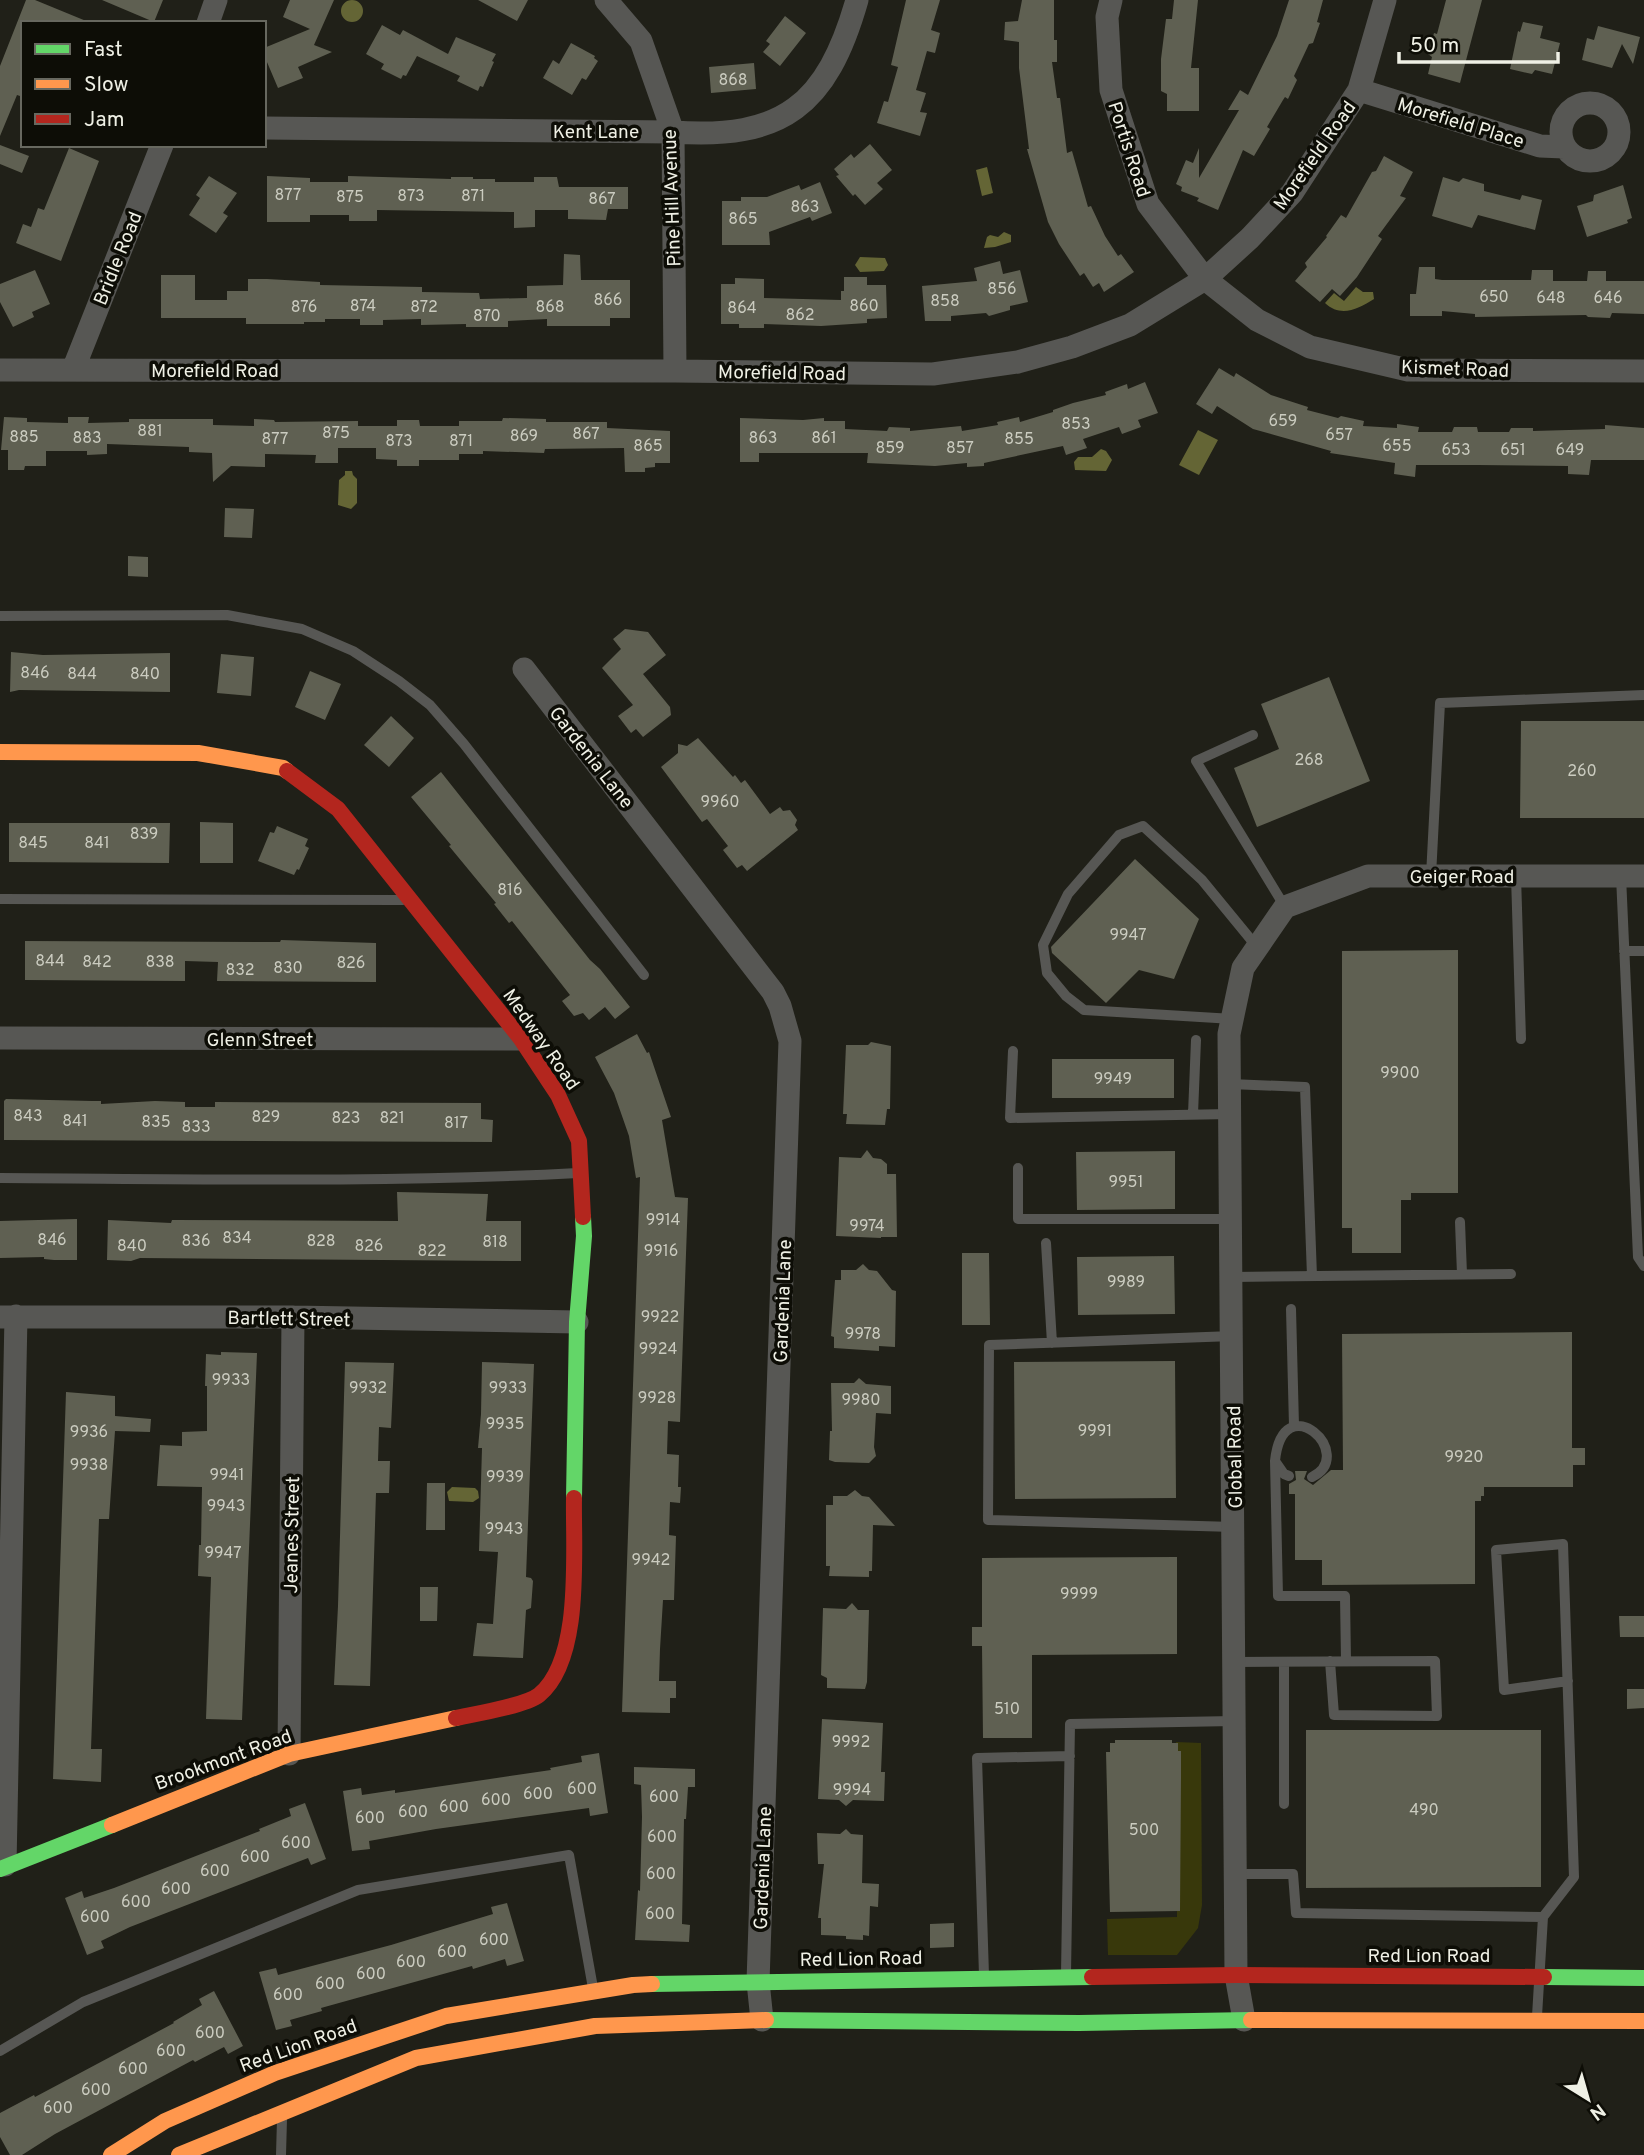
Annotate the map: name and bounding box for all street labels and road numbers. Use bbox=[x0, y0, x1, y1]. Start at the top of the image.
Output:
street label: Morefield Place bbox=[1394, 93, 1527, 155]
street label: Morefield Road bbox=[1269, 97, 1362, 215]
street label: Portis Road bbox=[1101, 99, 1155, 201]
street label: Kent Lane bbox=[553, 121, 639, 145]
street label: Pine Hill Avenue bbox=[659, 129, 687, 267]
street label: Bridle Road bbox=[89, 208, 149, 309]
street label: Kismet Road bbox=[1400, 356, 1509, 384]
street label: Morefield Road bbox=[151, 360, 279, 384]
street label: Morefield Road bbox=[718, 361, 846, 387]
street label: Gardenia Lane bbox=[543, 702, 638, 814]
street label: Geiger Road bbox=[1410, 866, 1514, 890]
street label: Medway Road bbox=[497, 985, 584, 1096]
street label: Glenn Street bbox=[207, 1029, 313, 1053]
street label: Gardenia Lane bbox=[770, 1239, 798, 1363]
street label: Bartlett Street bbox=[227, 1307, 351, 1333]
street label: Global Road bbox=[1223, 1405, 1249, 1509]
street label: Jeanes Street bbox=[280, 1476, 306, 1594]
street label: Brookmont Road bbox=[152, 1725, 295, 1797]
street label: Gardenia Lane bbox=[750, 1806, 778, 1930]
street label: Red Lion Road bbox=[1368, 1945, 1490, 1969]
street label: Red Lion Road bbox=[799, 1947, 923, 1973]
street label: Red Lion Road bbox=[237, 2015, 361, 2079]

